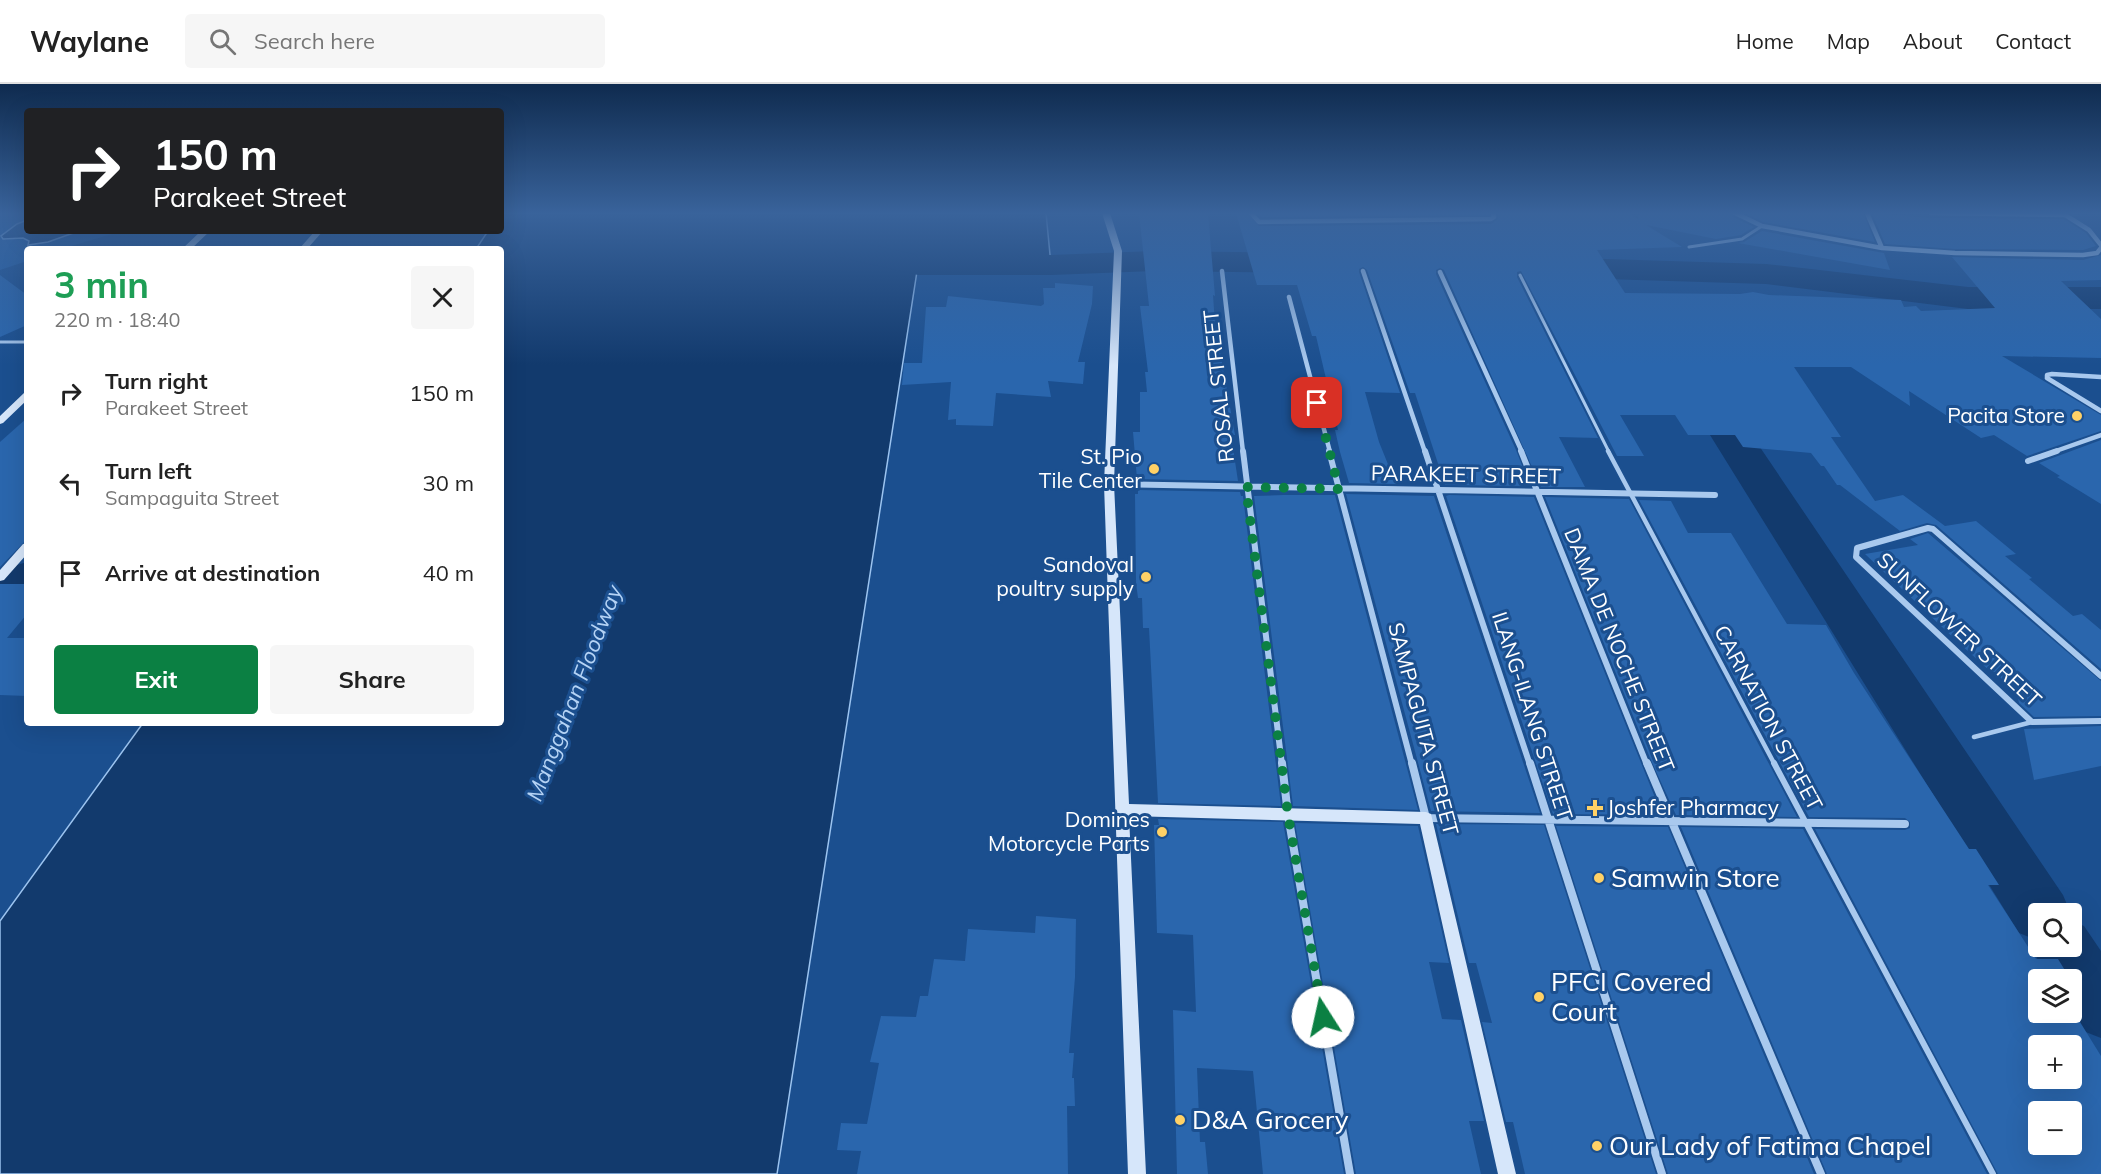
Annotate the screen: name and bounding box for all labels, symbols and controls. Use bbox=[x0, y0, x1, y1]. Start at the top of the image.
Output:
search box bbox=[185, 14, 605, 68]
text: Waylane bbox=[30, 24, 149, 59]
icon: search bbox=[206, 25, 239, 58]
text: Search here bbox=[254, 27, 375, 55]
text: Home bbox=[1736, 28, 1794, 54]
text: Map bbox=[1827, 28, 1870, 54]
text: About bbox=[1903, 28, 1962, 54]
text: Contact bbox=[1995, 28, 2071, 54]
text: 150 m bbox=[153, 128, 278, 181]
icon: right bbox=[54, 132, 132, 210]
text: Parakeet Street bbox=[153, 180, 346, 214]
text: 3 min bbox=[54, 262, 149, 307]
button: close bbox=[411, 266, 474, 329]
text: 220 m · 18:40 bbox=[54, 307, 180, 332]
street label: ROSAL STREET bbox=[1197, 308, 1239, 464]
text: Turn right bbox=[105, 367, 208, 395]
icon: right bbox=[54, 377, 87, 410]
pin bbox=[1291, 377, 1342, 428]
text: 150 m bbox=[409, 379, 474, 407]
icon: arrive bbox=[1300, 386, 1333, 419]
text: Parakeet Street bbox=[105, 395, 248, 420]
place label: Pacita Store bbox=[1947, 402, 2065, 428]
marker: Pacita Store bbox=[2070, 409, 2084, 423]
place label: St. Pio Tile Center bbox=[1039, 443, 1142, 493]
text: Turn left bbox=[105, 457, 192, 485]
street label: PARAKEET STREET bbox=[1371, 459, 1562, 489]
marker: St. Pio Tile Center bbox=[1147, 462, 1161, 476]
icon: left bbox=[54, 467, 87, 500]
text: 30 m bbox=[423, 469, 474, 497]
text: Sampaguita Street bbox=[105, 485, 279, 510]
street label: DAMA DE NOCHE STREET bbox=[1559, 524, 1681, 776]
street label: SUNFLOWER STREET bbox=[1872, 546, 2047, 712]
place label: Sandoval poultry supply bbox=[996, 551, 1134, 601]
icon: arrive bbox=[54, 557, 87, 590]
text: Arrive at destination bbox=[105, 559, 320, 587]
text: 40 m bbox=[423, 559, 474, 587]
marker: Sandoval poultry supply bbox=[1139, 570, 1153, 584]
water label: Manggahan Floodway bbox=[520, 580, 629, 805]
street label: ILANG-ILANG STREET bbox=[1487, 608, 1579, 823]
street label: SAMPAGUITA STREET bbox=[1383, 620, 1465, 838]
street label: CARNATION STREET bbox=[1709, 620, 1829, 815]
button: Exit bbox=[54, 645, 258, 714]
button: Share bbox=[270, 645, 474, 714]
place label: Joshfer Pharmacy bbox=[1607, 794, 1779, 820]
marker: Joshfer Pharmacy bbox=[1588, 801, 1602, 815]
place label: Domines Motorcycle Parts bbox=[988, 806, 1150, 856]
marker: Domines Motorcycle Parts bbox=[1155, 825, 1169, 839]
place label: Samwin Store bbox=[1611, 861, 1780, 894]
marker: Samwin Store bbox=[1592, 871, 1606, 885]
map controls bbox=[2028, 903, 2082, 1155]
button: search bbox=[2028, 903, 2082, 957]
place label: PFCI Covered Court bbox=[1551, 965, 1712, 1028]
button: layers bbox=[2028, 969, 2082, 1023]
position arrow bbox=[1291, 985, 1355, 1049]
marker: PFCI Covered Court bbox=[1532, 990, 1546, 1004]
button: + bbox=[2028, 1035, 2082, 1089]
button: − bbox=[2028, 1101, 2082, 1155]
place label: D&A Grocery bbox=[1192, 1103, 1349, 1136]
marker: D&A Grocery bbox=[1173, 1113, 1187, 1127]
place label: Our Lady of Fatima Chapel bbox=[1609, 1129, 1931, 1162]
marker: Our Lady of Fatima Chapel bbox=[1590, 1139, 1604, 1153]

